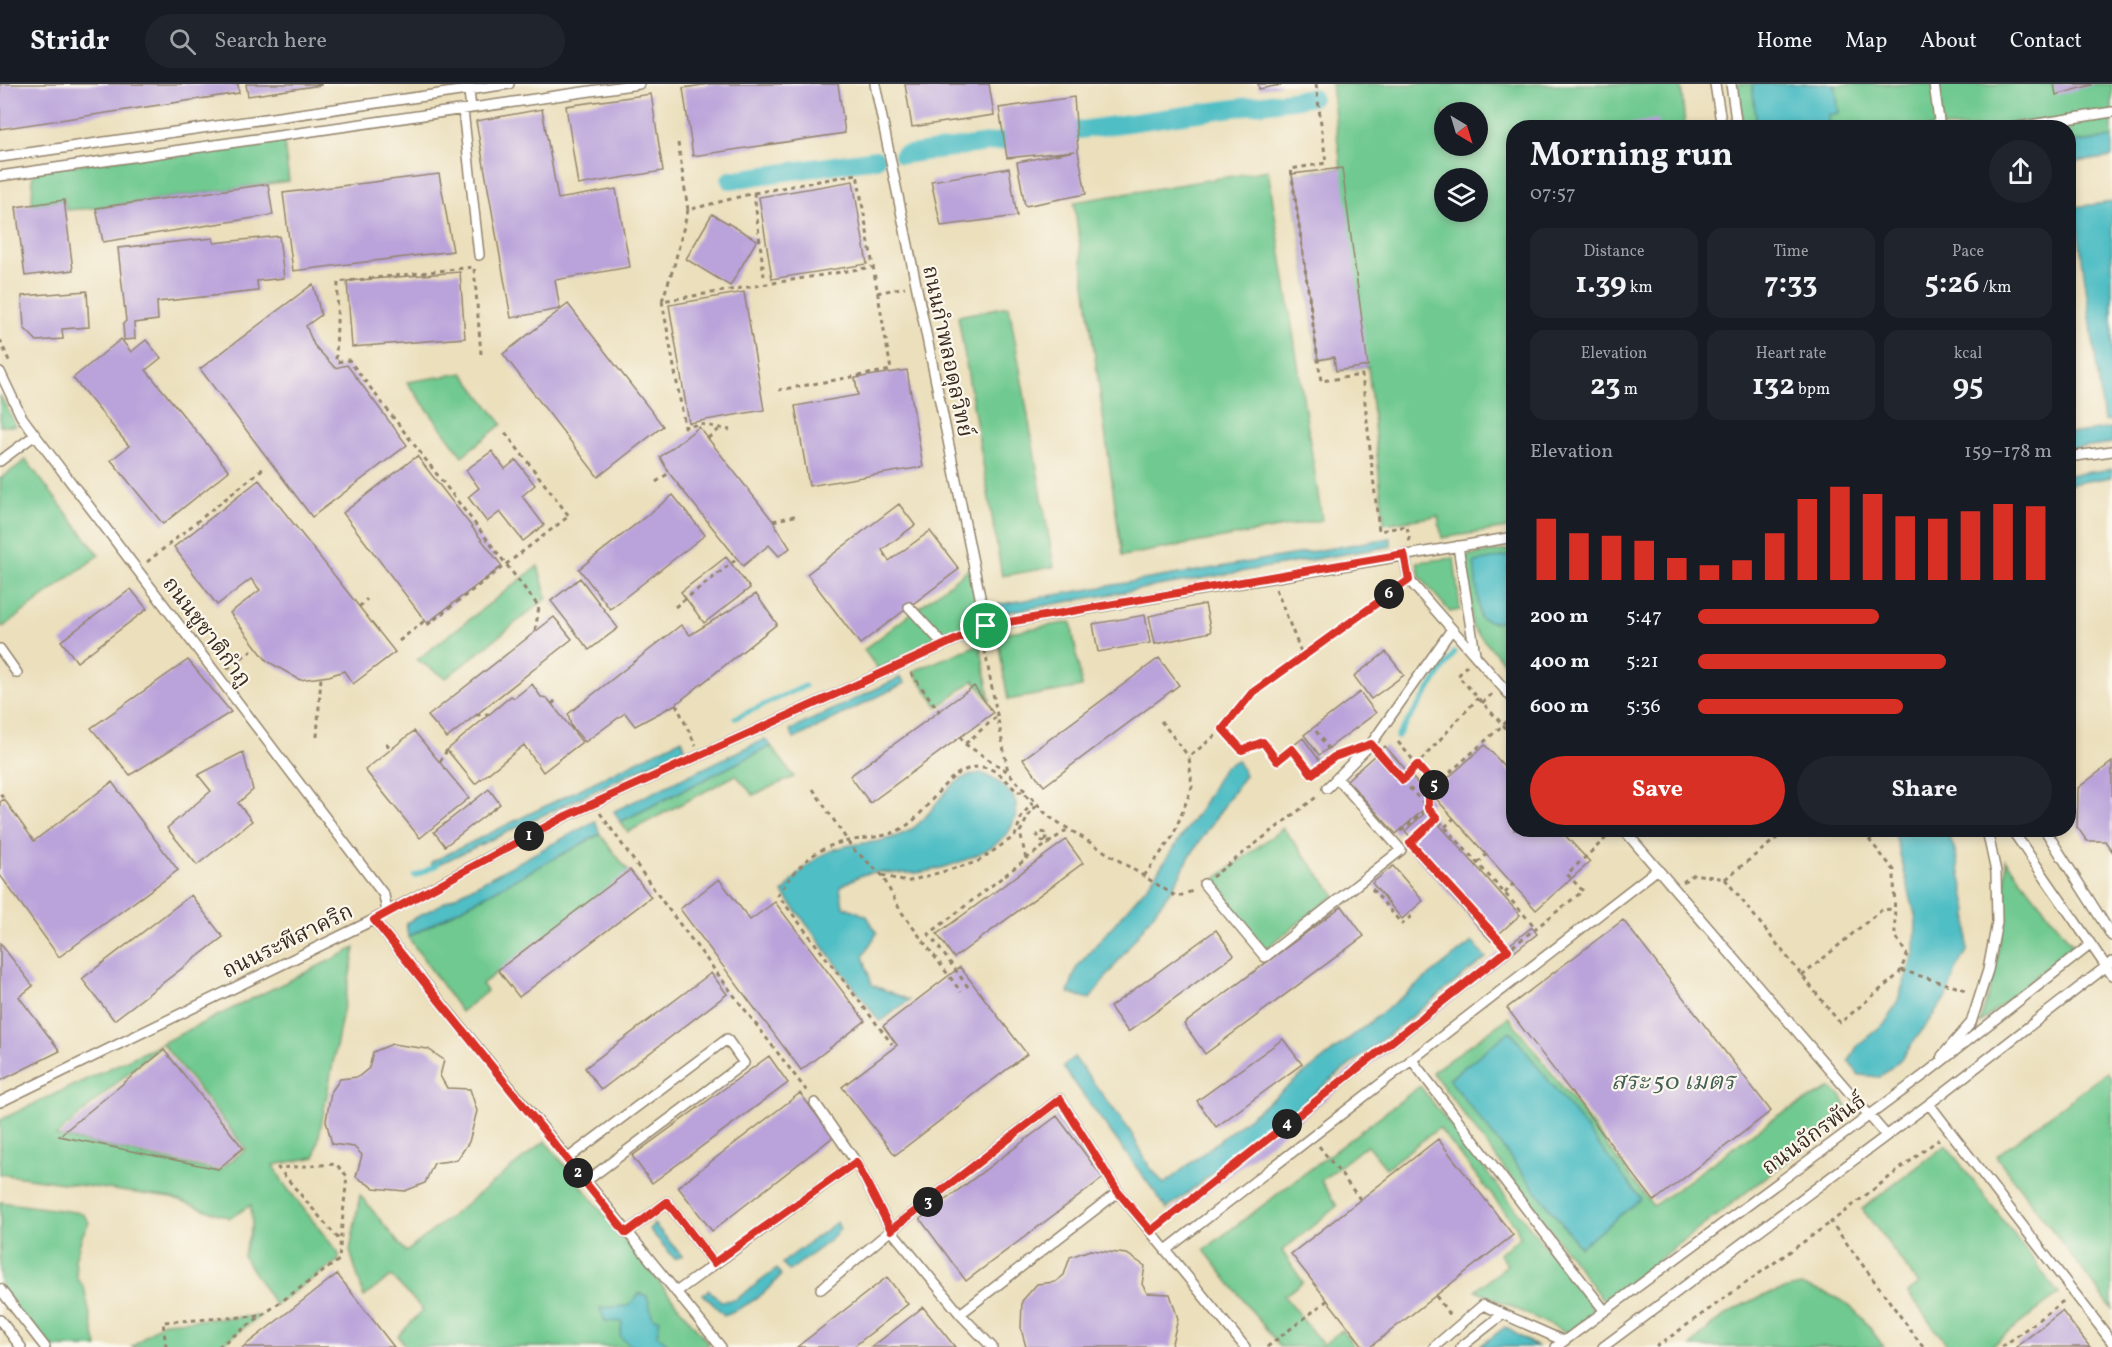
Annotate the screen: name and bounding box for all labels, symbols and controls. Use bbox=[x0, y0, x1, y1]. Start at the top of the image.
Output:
search box bbox=[145, 14, 565, 68]
text: Stridr bbox=[30, 22, 109, 61]
icon: search bbox=[166, 25, 199, 58]
text: Search here bbox=[214, 26, 327, 57]
text: Home bbox=[1757, 27, 1812, 56]
text: Map bbox=[1845, 27, 1887, 56]
text: About bbox=[1920, 27, 1977, 56]
text: Contact bbox=[2010, 27, 2082, 56]
north arrow bbox=[1434, 102, 1488, 156]
map controls bbox=[1434, 102, 1488, 222]
text: Morning run bbox=[1530, 134, 1733, 180]
button: share bbox=[1989, 140, 2052, 203]
button: layers bbox=[1434, 168, 1488, 222]
text: 07:57 bbox=[1530, 180, 1576, 208]
text: Distance bbox=[1583, 241, 1645, 263]
text: Time bbox=[1773, 241, 1809, 263]
text: Pace bbox=[1952, 241, 1984, 263]
street label: ถนนกำพลอดุลวิทย์ bbox=[913, 263, 980, 440]
text: 1.39 bbox=[1575, 263, 1627, 305]
text: 7:33 bbox=[1764, 263, 1818, 305]
text: 5:26 bbox=[1925, 263, 1980, 305]
text: km bbox=[1627, 277, 1653, 299]
text: /km bbox=[1980, 277, 2011, 299]
text: Elevation bbox=[1581, 343, 1647, 365]
text: Heart rate bbox=[1756, 343, 1826, 365]
text: kcal bbox=[1954, 343, 1982, 365]
text: 23 bbox=[1590, 365, 1621, 407]
text: 132 bbox=[1752, 365, 1795, 407]
text: 95 bbox=[1953, 365, 1983, 407]
text: m bbox=[1621, 379, 1638, 401]
text: bpm bbox=[1795, 379, 1830, 401]
text: Elevation bbox=[1530, 438, 1613, 466]
text: 159–178 m bbox=[1964, 438, 2052, 466]
street label: ถนนชูชาติกำภู bbox=[154, 571, 258, 694]
pin: 6 bbox=[1374, 579, 1404, 609]
text: 6 bbox=[1385, 583, 1393, 605]
pin bbox=[960, 600, 1011, 651]
text: 200 m bbox=[1530, 603, 1588, 631]
text: 5:47 bbox=[1626, 603, 1662, 631]
icon: arrive bbox=[969, 609, 1002, 642]
text: 400 m bbox=[1530, 648, 1590, 676]
text: 5:21 bbox=[1626, 648, 1659, 676]
text: 600 m bbox=[1530, 693, 1589, 721]
text: 5:36 bbox=[1626, 693, 1661, 721]
button: Save bbox=[1530, 756, 1785, 825]
button: Share bbox=[1797, 756, 2052, 825]
pin: 5 bbox=[1419, 770, 1449, 800]
text: 5 bbox=[1430, 774, 1438, 796]
pin: 1 bbox=[514, 821, 544, 851]
text: 1 bbox=[526, 825, 532, 847]
street label: ถนนระพีสาคริก bbox=[217, 897, 359, 987]
water label: สระ 50 เมตร bbox=[1611, 1066, 1737, 1100]
street label: ถนนจักรพันธ์ bbox=[1756, 1087, 1873, 1184]
pin: 4 bbox=[1272, 1109, 1302, 1139]
text: 4 bbox=[1282, 1113, 1292, 1135]
pin: 2 bbox=[563, 1158, 593, 1188]
text: 2 bbox=[574, 1162, 582, 1184]
pin: 3 bbox=[913, 1187, 943, 1217]
text: 3 bbox=[924, 1191, 932, 1213]

